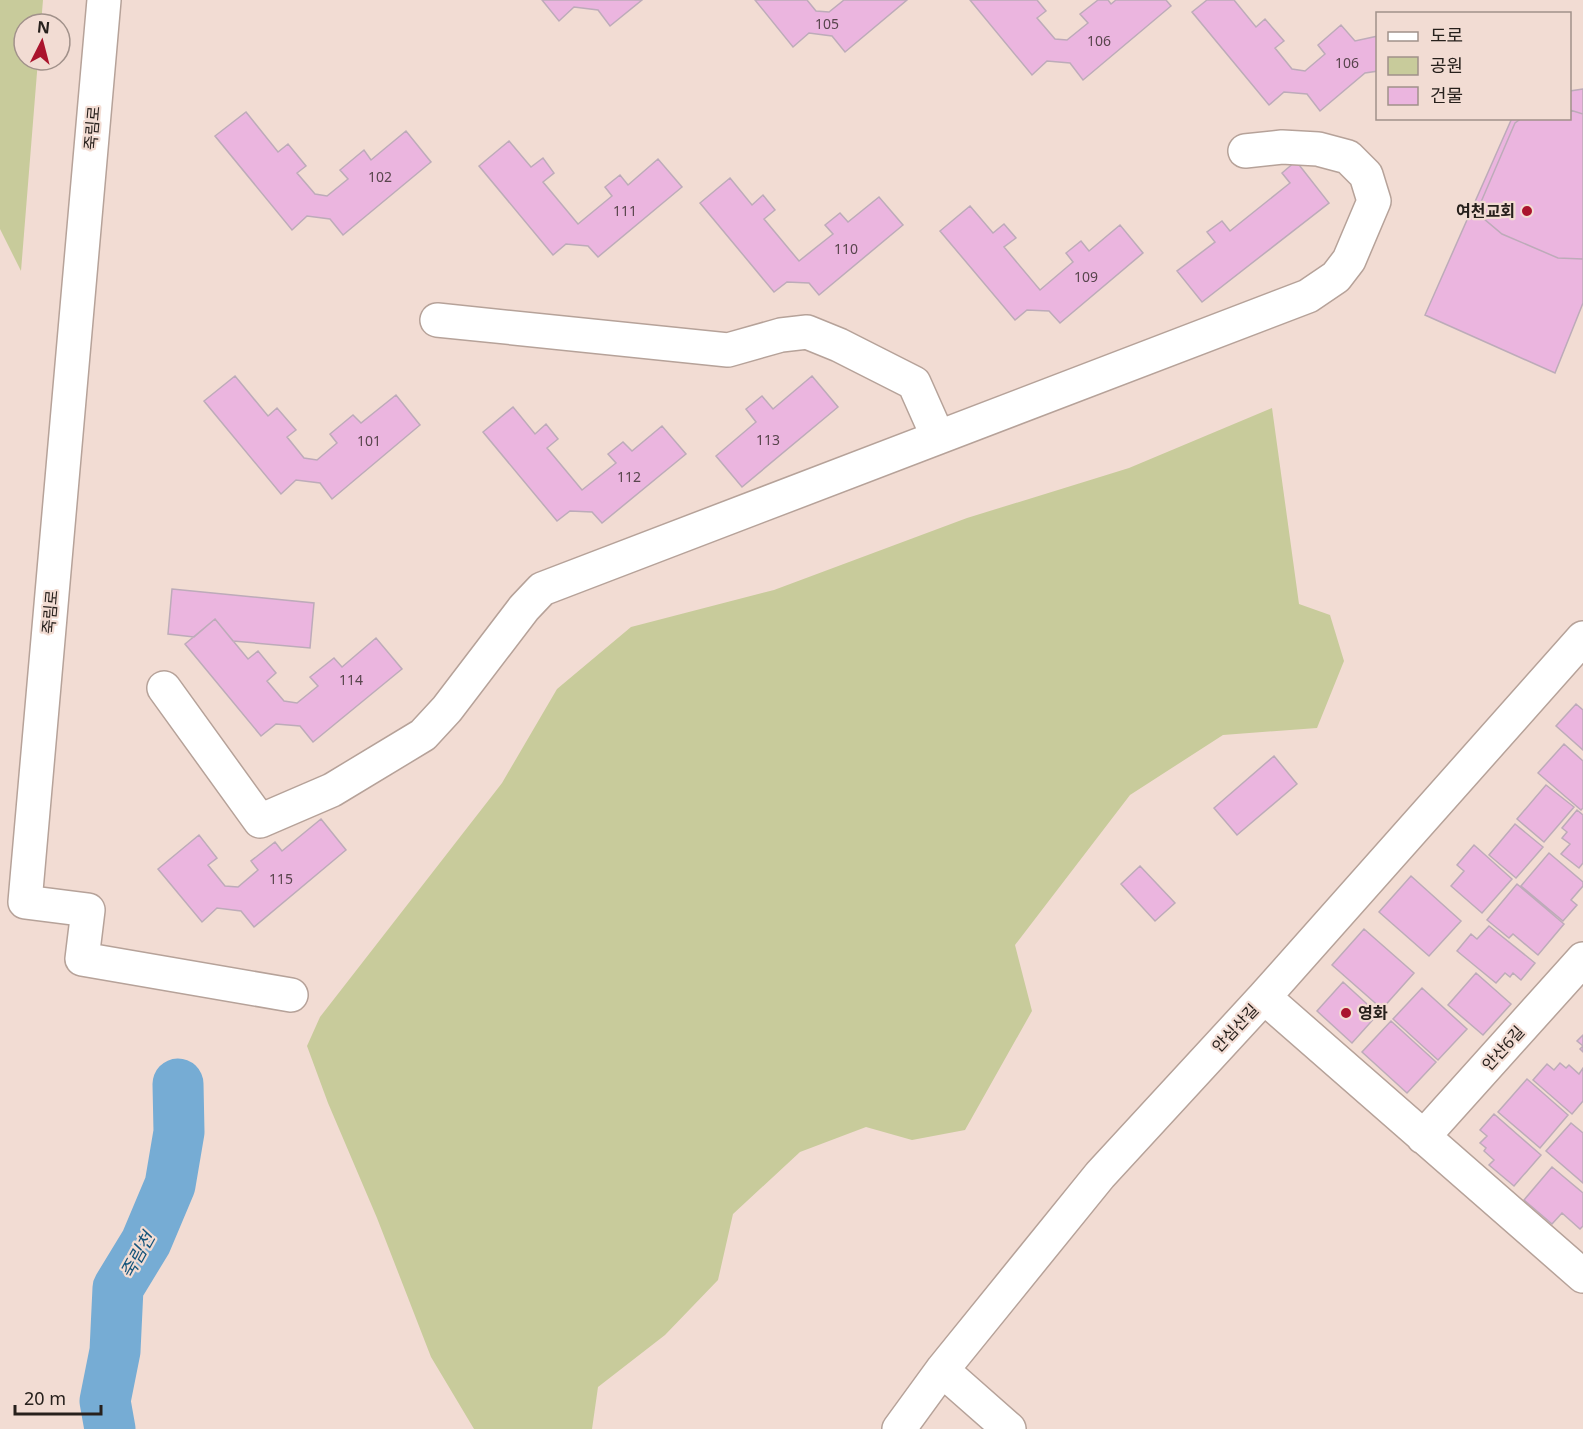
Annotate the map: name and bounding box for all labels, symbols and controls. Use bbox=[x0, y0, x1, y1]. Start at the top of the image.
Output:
north arrow bbox=[12, 12, 72, 72]
legend bbox=[1376, 12, 1571, 120]
house number: 105 bbox=[815, 14, 839, 33]
text: N bbox=[36, 15, 51, 39]
text: 도로 bbox=[1430, 23, 1463, 47]
house number: 106 bbox=[1087, 31, 1111, 50]
house number: 106 bbox=[1335, 53, 1359, 72]
text: 공원 bbox=[1430, 53, 1463, 77]
text: 건물 bbox=[1430, 83, 1463, 107]
street label: 죽림로 bbox=[79, 105, 105, 151]
house number: 102 bbox=[368, 167, 392, 186]
place label: 여천교회 bbox=[1456, 200, 1515, 222]
house number: 111 bbox=[613, 201, 637, 220]
marker: 여천교회 bbox=[1520, 204, 1534, 218]
house number: 110 bbox=[834, 239, 858, 258]
house number: 109 bbox=[1074, 267, 1098, 286]
house number: 113 bbox=[756, 430, 780, 449]
house number: 101 bbox=[357, 431, 381, 450]
house number: 112 bbox=[617, 467, 641, 486]
street label: 죽림로 bbox=[37, 589, 63, 635]
house number: 114 bbox=[339, 670, 363, 689]
house number: 115 bbox=[269, 869, 293, 888]
street label: 안심산길 bbox=[1207, 999, 1263, 1057]
place label: 영화 bbox=[1358, 1002, 1388, 1024]
marker: 영화 bbox=[1339, 1006, 1353, 1020]
street label: 안산6길 bbox=[1477, 1021, 1529, 1075]
water label: 죽림천 bbox=[114, 1225, 161, 1283]
scale bar bbox=[15, 1378, 100, 1416]
text: 20 m bbox=[24, 1386, 66, 1410]

